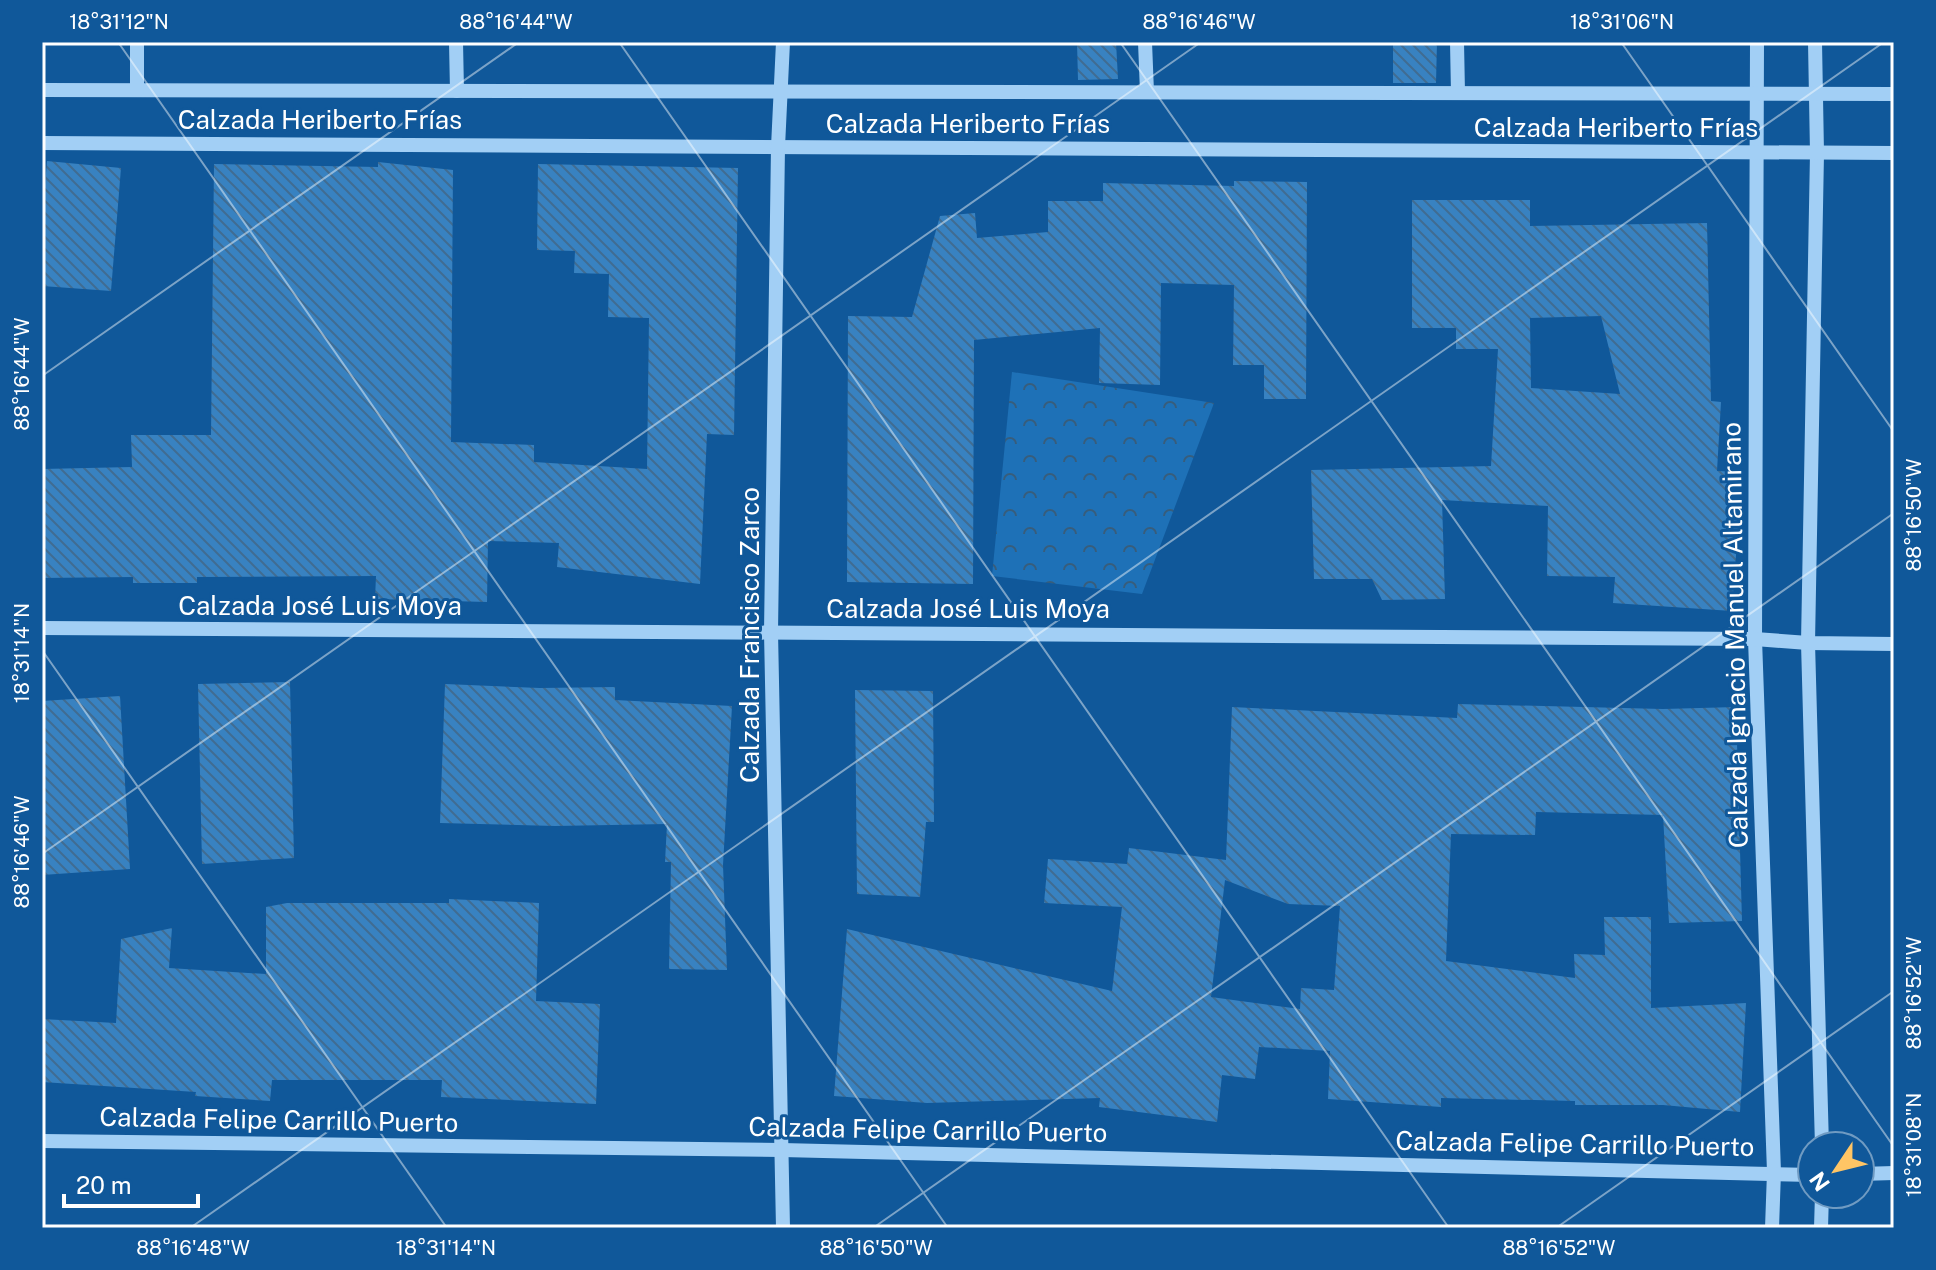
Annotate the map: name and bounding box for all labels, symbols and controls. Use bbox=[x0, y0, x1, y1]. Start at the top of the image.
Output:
text: 18°31'12"N bbox=[69, 10, 169, 34]
text: 88°16'44"W bbox=[459, 10, 573, 34]
text: 88°16'46"W bbox=[1142, 10, 1256, 34]
text: 18°31'06"N bbox=[1570, 10, 1674, 34]
street label: Calzada Heriberto Frías bbox=[178, 104, 462, 135]
street label: Calzada Heriberto Frías bbox=[826, 108, 1110, 139]
street label: Calzada Heriberto Frías bbox=[1474, 112, 1758, 143]
text: 88°16'44"W bbox=[10, 317, 34, 431]
street label: Calzada Ignacio Manuel Altamirano bbox=[1715, 422, 1754, 848]
text: 88°16'50"W bbox=[1902, 458, 1926, 572]
street label: Calzada Francisco Zarco bbox=[734, 487, 765, 783]
street label: Calzada José Luis Moya bbox=[178, 590, 462, 621]
street label: Calzada José Luis Moya bbox=[826, 593, 1110, 624]
text: 18°31'14"N bbox=[10, 603, 34, 703]
text: 88°16'46"W bbox=[10, 795, 34, 909]
text: 88°16'52"W bbox=[1902, 937, 1926, 1049]
text: 18°31'08"N bbox=[1902, 1093, 1926, 1197]
street label: Calzada Felipe Carrillo Puerto bbox=[99, 1101, 459, 1138]
street label: Calzada Felipe Carrillo Puerto bbox=[748, 1111, 1108, 1148]
street label: Calzada Felipe Carrillo Puerto bbox=[1395, 1125, 1755, 1162]
north arrow bbox=[1796, 1130, 1876, 1210]
scale bar bbox=[64, 1158, 198, 1208]
text: N bbox=[1804, 1167, 1835, 1196]
text: 20 m bbox=[76, 1171, 132, 1199]
text: 88°16'48"W bbox=[136, 1236, 250, 1260]
text: 18°31'14"N bbox=[396, 1236, 496, 1260]
text: 88°16'50"W bbox=[819, 1236, 933, 1260]
text: 88°16'52"W bbox=[1503, 1236, 1615, 1260]

